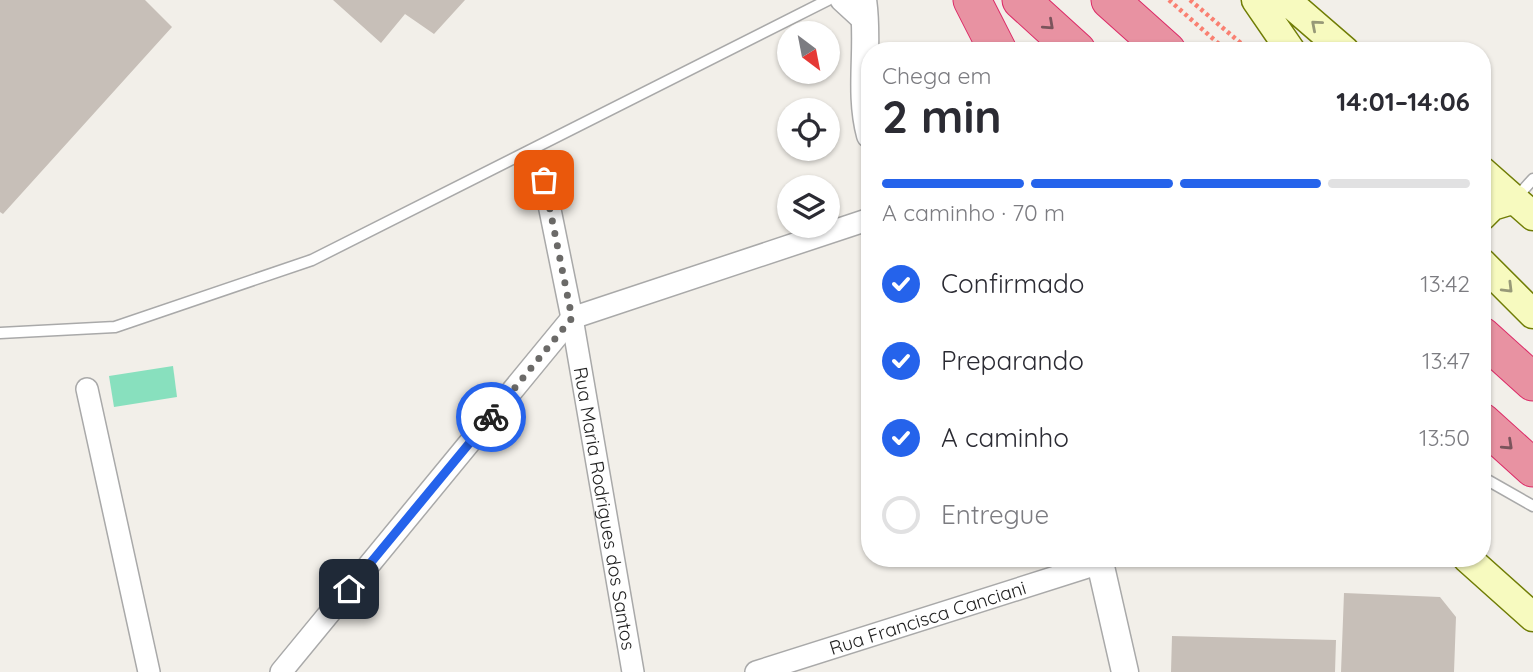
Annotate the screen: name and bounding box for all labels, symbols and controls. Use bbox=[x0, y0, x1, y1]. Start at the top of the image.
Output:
one-way arrow bbox=[1041, 17, 1054, 30]
north arrow bbox=[777, 21, 840, 84]
map controls bbox=[777, 21, 840, 238]
one-way arrow bbox=[1311, 21, 1324, 33]
text: Chega em bbox=[882, 61, 991, 90]
text: 14:01–14:06 bbox=[1336, 85, 1470, 118]
text: 2 min bbox=[882, 87, 1002, 145]
button: locate bbox=[777, 98, 840, 161]
pin bbox=[514, 150, 574, 210]
icon: bag bbox=[525, 161, 563, 199]
button: layers bbox=[777, 175, 840, 238]
text: A caminho · 70 m bbox=[882, 198, 1065, 227]
icon: check bbox=[882, 265, 920, 303]
text: Confirmado bbox=[941, 267, 1085, 300]
text: 13:42 bbox=[1420, 269, 1470, 298]
one-way arrow bbox=[1499, 280, 1512, 293]
icon: check bbox=[882, 342, 920, 380]
text: Preparando bbox=[941, 344, 1084, 377]
text: 13:47 bbox=[1422, 346, 1470, 375]
street label: Rua Maria Rodrigues dos Santos bbox=[569, 365, 641, 652]
courier bbox=[456, 382, 526, 452]
icon: bike bbox=[472, 398, 510, 436]
icon: check bbox=[882, 419, 920, 457]
text: A caminho bbox=[941, 421, 1069, 454]
text: 13:50 bbox=[1419, 423, 1470, 452]
one-way arrow bbox=[1500, 437, 1513, 449]
text: Entregue bbox=[941, 498, 1049, 531]
pin bbox=[319, 559, 379, 619]
icon: home bbox=[330, 570, 368, 608]
street label: Rua Francisca Canciani bbox=[826, 575, 1029, 660]

